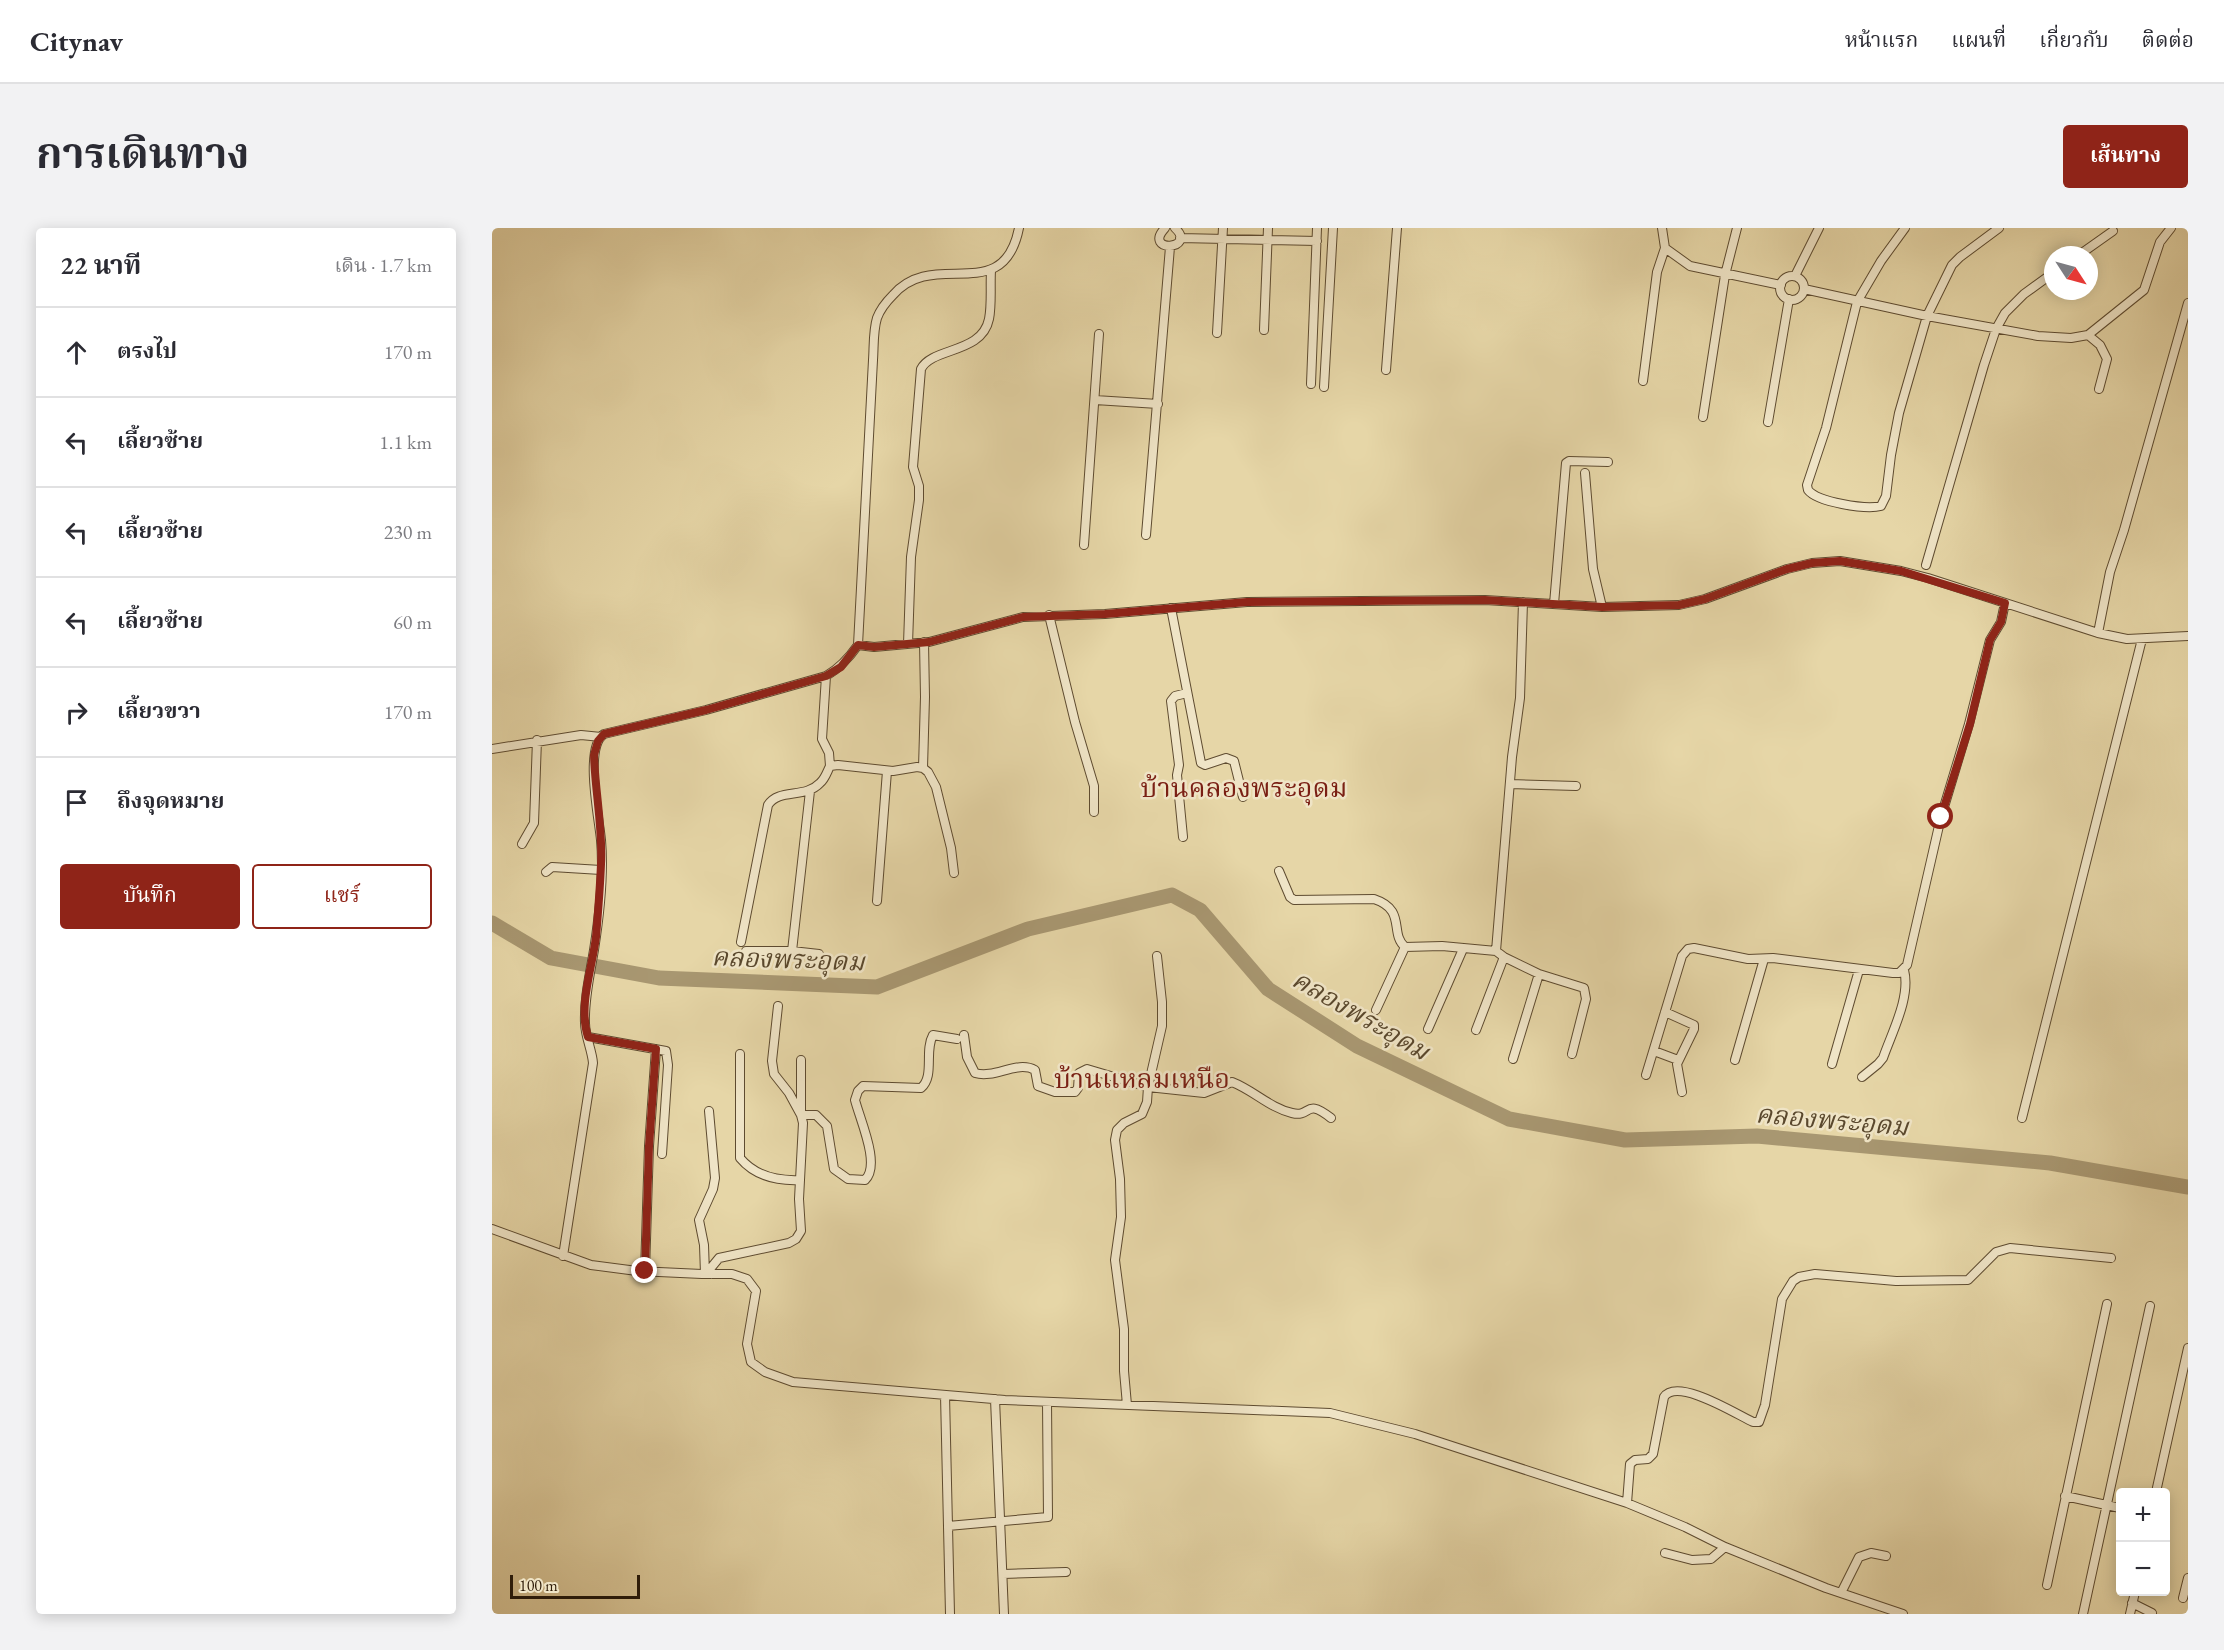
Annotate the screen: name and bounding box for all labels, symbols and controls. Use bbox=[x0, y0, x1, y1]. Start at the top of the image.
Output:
text: Citynav bbox=[30, 23, 123, 59]
text: หน้าแรก bbox=[1845, 26, 1918, 53]
text: แผนที่ bbox=[1951, 26, 2006, 53]
text: เกี่ยวกับ bbox=[2039, 26, 2109, 53]
text: ติดต่อ bbox=[2142, 26, 2194, 53]
button: เส้นทาง bbox=[2063, 125, 2188, 188]
text: การเดินทาง bbox=[36, 126, 249, 181]
north arrow bbox=[2044, 246, 2098, 300]
text: 22 นาที bbox=[60, 248, 141, 282]
text: เดิน · 1.7 km bbox=[334, 252, 432, 278]
icon: ahead bbox=[60, 336, 93, 369]
text: ตรงไป bbox=[117, 336, 177, 365]
text: 170 m bbox=[384, 339, 432, 365]
icon: left bbox=[60, 426, 93, 459]
text: เลี้ยวซ้าย bbox=[117, 426, 203, 455]
text: 1.1 km bbox=[379, 429, 432, 455]
icon: left bbox=[60, 516, 93, 549]
text: เลี้ยวซ้าย bbox=[117, 516, 203, 545]
text: 230 m bbox=[384, 519, 432, 545]
icon: left bbox=[60, 606, 93, 639]
text: เลี้ยวซ้าย bbox=[117, 606, 203, 635]
text: 60 m bbox=[393, 609, 432, 635]
icon: right bbox=[60, 696, 93, 729]
text: เลี้ยวขวา bbox=[117, 696, 201, 725]
text: 170 m bbox=[384, 699, 432, 725]
district label: บ้านคลองพระอุดม bbox=[1141, 770, 1347, 806]
icon: arrive bbox=[60, 786, 93, 819]
text: ถึงจุดหมาย bbox=[117, 786, 224, 815]
route start bbox=[1927, 803, 1953, 829]
button: บันทึก bbox=[60, 864, 240, 929]
button: แชร์ bbox=[252, 864, 432, 929]
water label: คลองพระอุดม bbox=[711, 939, 866, 979]
water label: คลองพระอุดม bbox=[1286, 962, 1437, 1068]
district label: บ้านแหลมเหนือ bbox=[1054, 1061, 1230, 1096]
water label: คลองพระอุดม bbox=[1754, 1096, 1911, 1144]
route end bbox=[631, 1257, 657, 1283]
map controls bbox=[2116, 1488, 2170, 1596]
button: + bbox=[2116, 1488, 2170, 1542]
button: − bbox=[2116, 1542, 2170, 1596]
scale bar bbox=[510, 1572, 640, 1600]
text: 100 m bbox=[519, 1575, 558, 1596]

